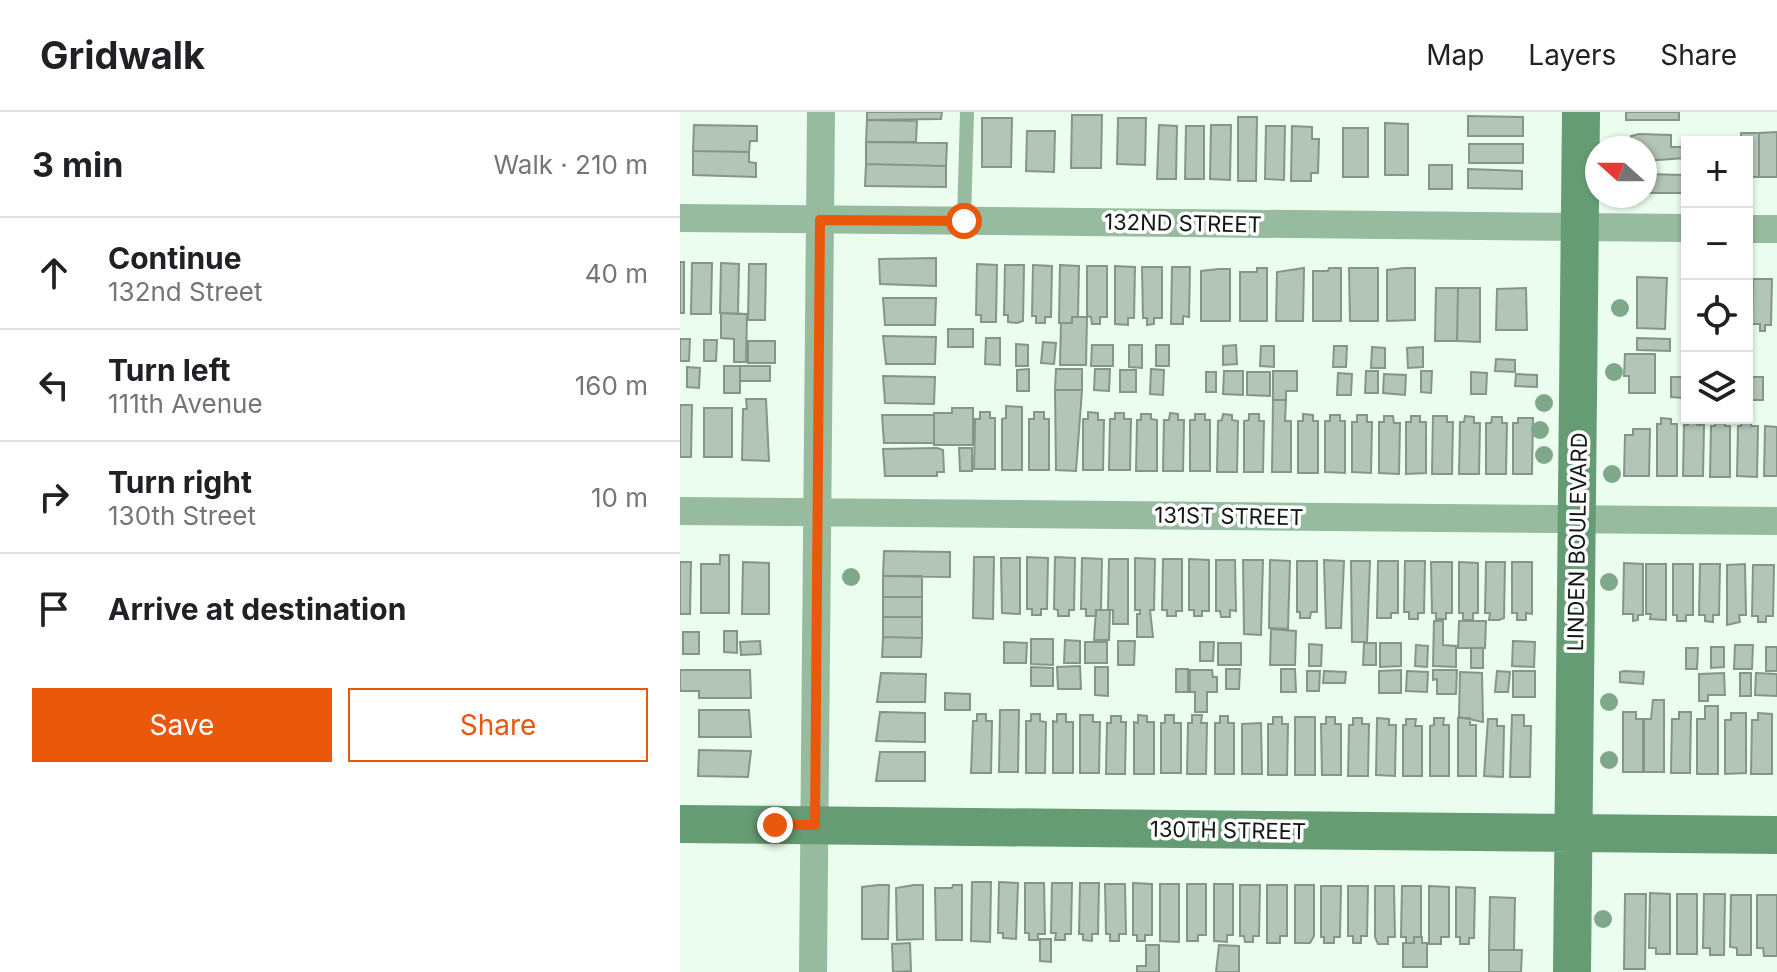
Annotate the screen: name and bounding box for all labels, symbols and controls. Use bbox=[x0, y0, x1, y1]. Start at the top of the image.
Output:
text: Gridwalk bbox=[40, 32, 205, 78]
text: Map bbox=[1426, 38, 1484, 72]
text: Layers bbox=[1528, 38, 1616, 72]
text: Share bbox=[1660, 38, 1737, 72]
north arrow bbox=[1585, 136, 1657, 208]
map controls bbox=[1681, 136, 1753, 424]
button: + bbox=[1681, 136, 1753, 208]
text: 3 min bbox=[32, 144, 123, 185]
text: Walk · 210 m bbox=[493, 149, 648, 180]
route start bbox=[946, 203, 982, 239]
button: − bbox=[1681, 208, 1753, 280]
street label: 132ND STREET bbox=[1104, 209, 1262, 237]
text: Continue bbox=[108, 240, 242, 276]
icon: ahead bbox=[32, 251, 76, 295]
text: 40 m bbox=[585, 258, 648, 289]
text: 132nd Street bbox=[108, 276, 262, 307]
button: locate bbox=[1681, 280, 1753, 352]
text: Turn left bbox=[108, 352, 230, 388]
button: layers bbox=[1681, 352, 1753, 424]
icon: left bbox=[32, 363, 76, 407]
text: 160 m bbox=[575, 370, 648, 401]
text: 111th Avenue bbox=[108, 388, 263, 419]
street label: LINDEN BOULEVARD bbox=[1562, 432, 1592, 652]
text: Turn right bbox=[108, 464, 252, 500]
icon: right bbox=[32, 475, 76, 519]
text: 10 m bbox=[591, 482, 648, 513]
text: 130th Street bbox=[108, 500, 256, 531]
street label: 131ST STREET bbox=[1154, 502, 1304, 530]
icon: arrive bbox=[32, 587, 76, 631]
text: Arrive at destination bbox=[108, 591, 406, 627]
button: Save bbox=[32, 688, 332, 762]
button: Share bbox=[348, 688, 648, 762]
route end bbox=[757, 807, 793, 843]
street label: 130TH STREET bbox=[1150, 816, 1306, 844]

